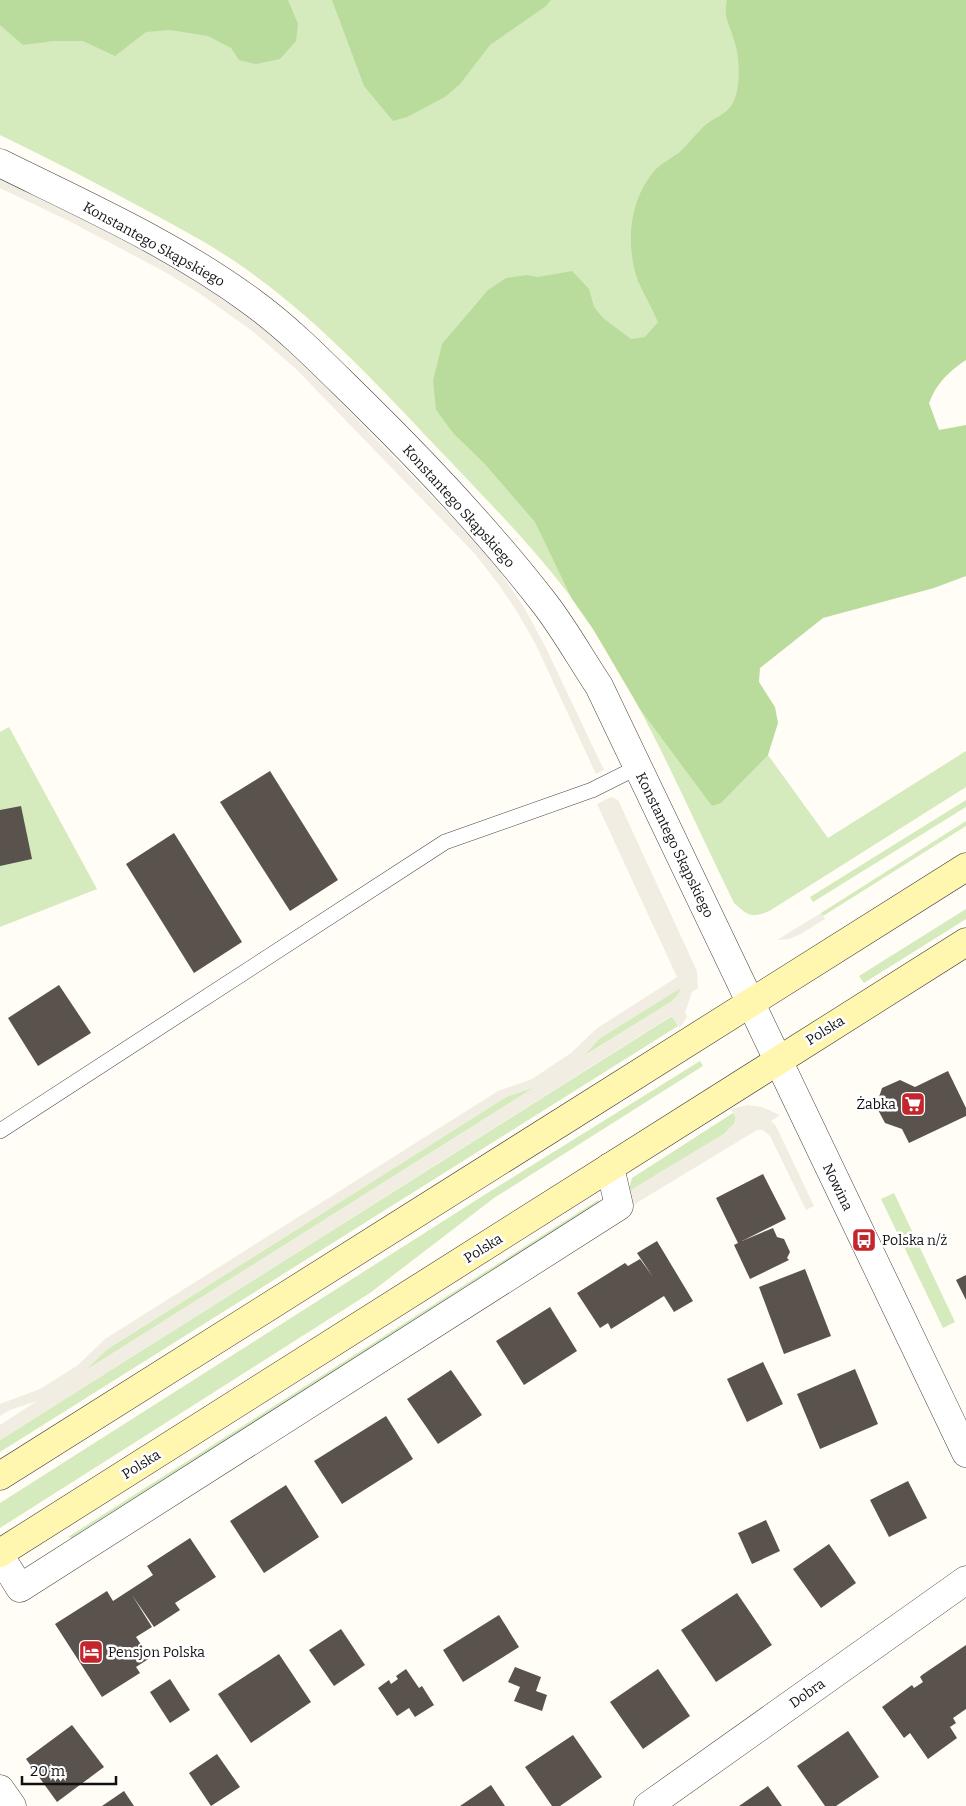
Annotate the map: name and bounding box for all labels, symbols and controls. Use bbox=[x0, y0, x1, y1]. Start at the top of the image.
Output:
street label: Konstantego Skąpskiego bbox=[80, 198, 228, 290]
street label: Konstantego Skąpskiego bbox=[399, 441, 518, 571]
street label: Konstantego Skąpskiego bbox=[632, 770, 717, 921]
street label: Polska bbox=[803, 1012, 848, 1049]
supermarket icon: Żabka bbox=[900, 1091, 926, 1117]
place label: Żabka bbox=[856, 1096, 896, 1113]
street label: Nowina bbox=[819, 1161, 856, 1214]
bus stop icon: Polska n/ż bbox=[851, 1227, 877, 1253]
street label: Polska bbox=[461, 1230, 506, 1267]
place label: Polska n/ż bbox=[882, 1232, 947, 1249]
street label: Polska bbox=[119, 1446, 164, 1483]
hotel icon: Pensjon Polska bbox=[78, 1639, 104, 1665]
place label: Pensjon Polska bbox=[108, 1644, 205, 1661]
street label: Dobra bbox=[786, 1675, 829, 1712]
scale bar bbox=[22, 1754, 116, 1786]
text: 20 m bbox=[30, 1762, 66, 1780]

